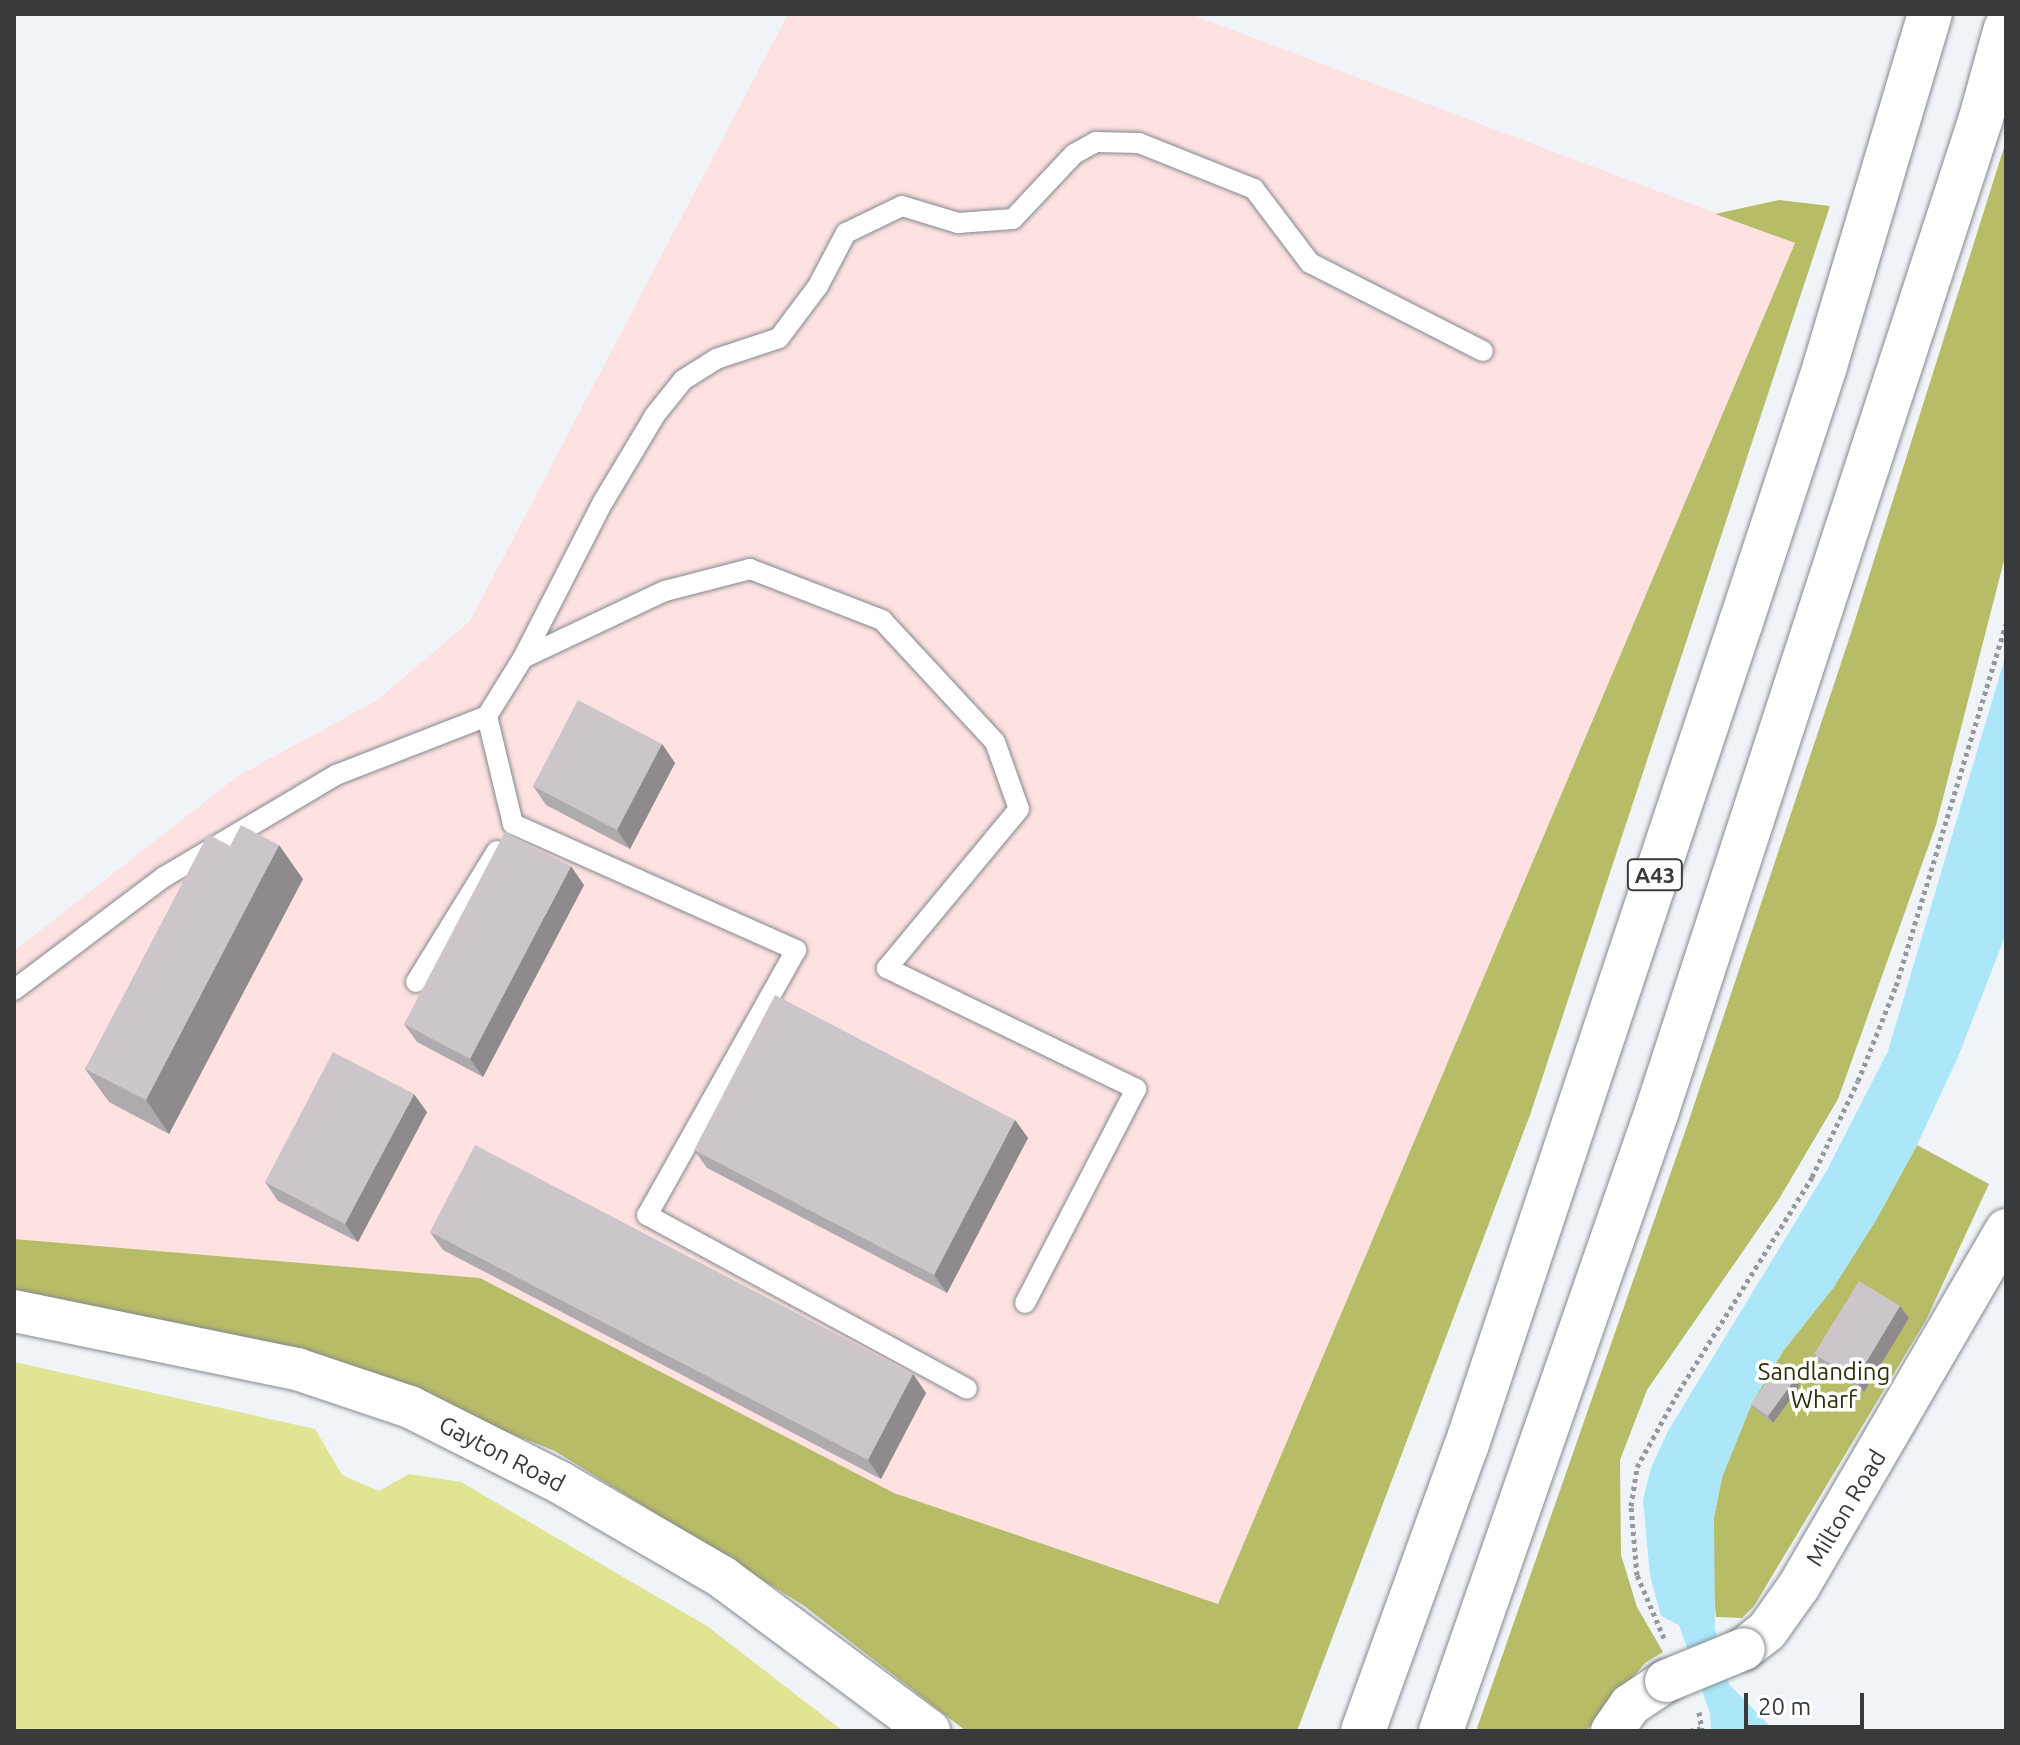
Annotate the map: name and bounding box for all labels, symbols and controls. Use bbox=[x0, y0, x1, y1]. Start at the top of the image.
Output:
road number: A43 bbox=[1625, 857, 1685, 893]
park label: Sandlanding Wharf bbox=[1758, 1358, 1890, 1414]
street label: Gayton Road bbox=[434, 1410, 570, 1498]
street label: Milton Road bbox=[1800, 1444, 1892, 1572]
scale bar bbox=[1748, 1677, 1868, 1727]
text: 20 m bbox=[1758, 1693, 1811, 1720]

